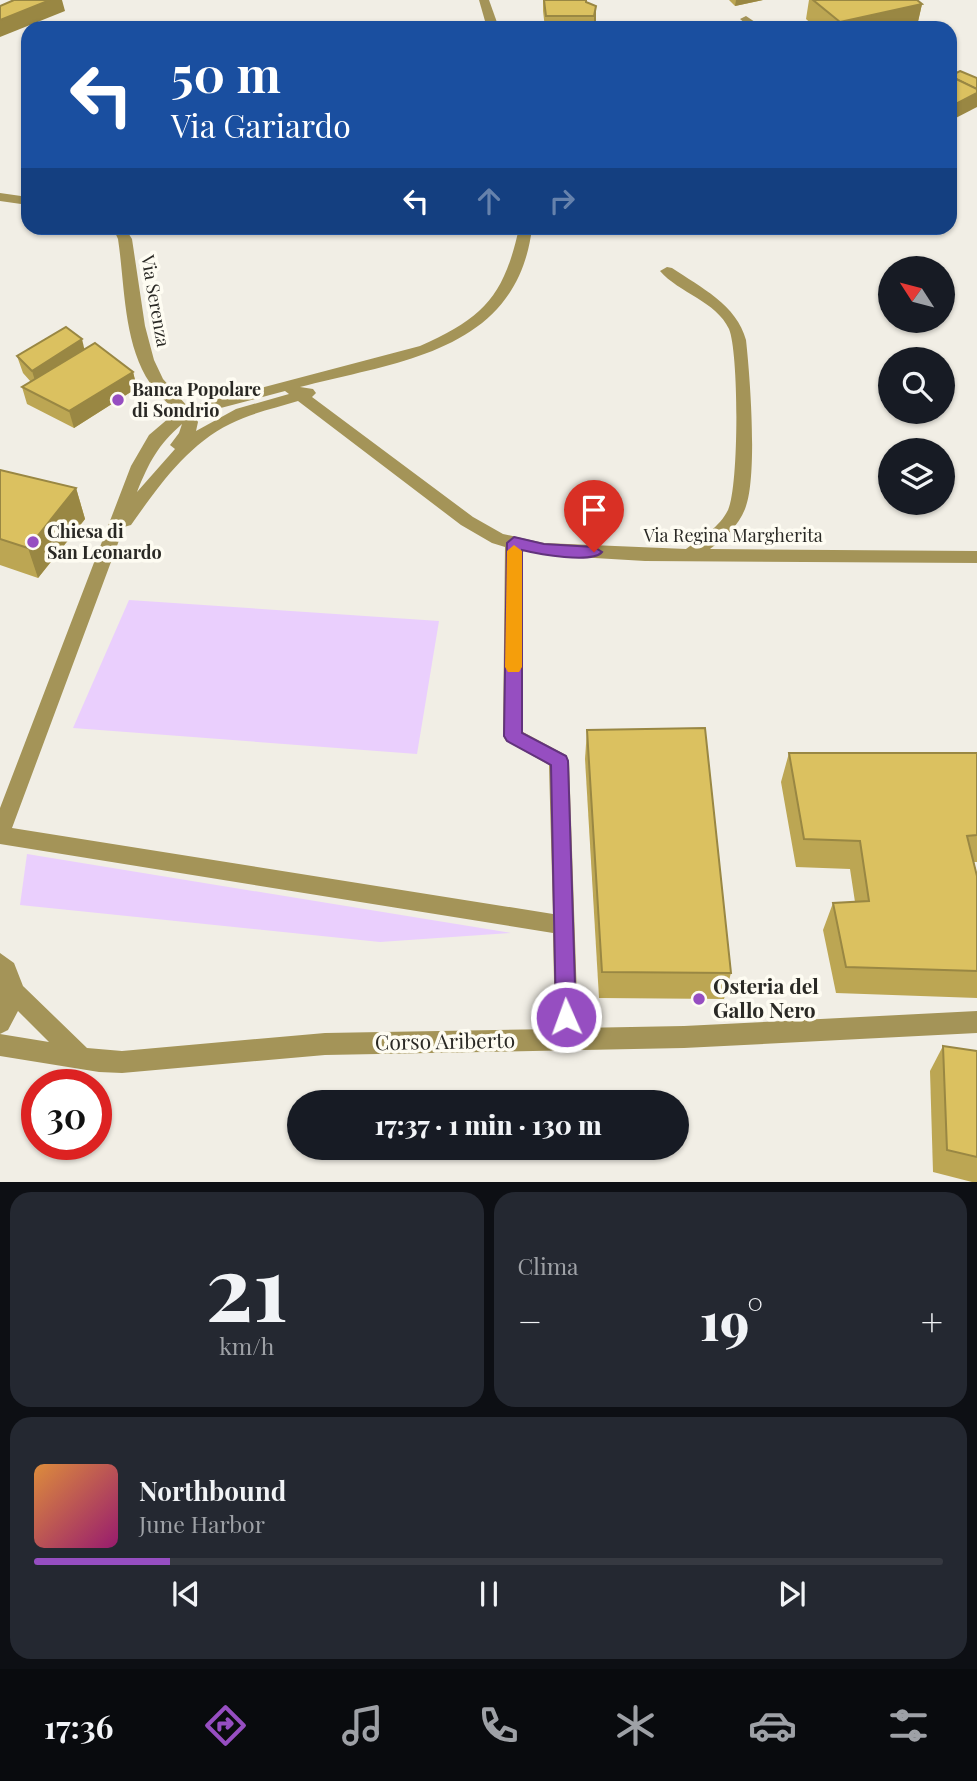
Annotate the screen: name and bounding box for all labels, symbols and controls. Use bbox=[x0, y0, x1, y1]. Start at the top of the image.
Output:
text: 50 m bbox=[171, 40, 281, 105]
icon: left bbox=[56, 49, 147, 140]
text: Via Gariardo bbox=[171, 103, 351, 146]
icon: left bbox=[397, 182, 435, 220]
icon: ahead bbox=[470, 182, 508, 220]
icon: right bbox=[543, 182, 581, 220]
street label: Via Serenza bbox=[136, 252, 176, 349]
north arrow bbox=[878, 256, 956, 332]
map controls bbox=[878, 256, 955, 515]
button: search bbox=[878, 347, 955, 424]
place label: Banca Popolare di Sondrio bbox=[132, 377, 261, 422]
marker: Banca Popolare di Sondrio bbox=[110, 392, 126, 408]
button: layers bbox=[878, 438, 955, 515]
pin bbox=[564, 480, 624, 552]
icon: arrive bbox=[575, 491, 613, 529]
place label: Chiesa di San Leonardo bbox=[47, 519, 162, 564]
street label: Via Regina Margherita bbox=[642, 523, 823, 547]
marker: Chiesa di San Leonardo bbox=[25, 534, 41, 550]
place label: Osteria del Gallo Nero bbox=[713, 971, 819, 1023]
position arrow bbox=[529, 980, 603, 1054]
marker: Osteria del Gallo Nero bbox=[691, 991, 707, 1007]
street label: Corso Ariberto bbox=[375, 1025, 515, 1055]
speed limit sign: 30 bbox=[21, 1069, 112, 1160]
text: 17:37 · 1 min · 130 m bbox=[374, 1107, 602, 1142]
text: 21 bbox=[206, 1224, 288, 1345]
text: Clima bbox=[518, 1250, 579, 1281]
text: 19° bbox=[700, 1285, 763, 1354]
text: − bbox=[518, 1295, 542, 1346]
text: + bbox=[921, 1295, 943, 1346]
text: km/h bbox=[219, 1330, 274, 1361]
text: Northbound bbox=[139, 1473, 286, 1508]
text: June Harbor bbox=[139, 1508, 265, 1539]
icon: previous bbox=[167, 1575, 205, 1613]
icon: pause bbox=[470, 1575, 508, 1613]
icon: next bbox=[773, 1575, 811, 1613]
icon: directions bbox=[201, 1701, 250, 1750]
icon: music bbox=[338, 1701, 387, 1750]
icon: phone bbox=[474, 1701, 523, 1750]
icon: climate bbox=[611, 1701, 660, 1750]
icon: car bbox=[748, 1701, 797, 1750]
icon: filters bbox=[884, 1701, 933, 1750]
text: 17:36 bbox=[44, 1704, 113, 1747]

